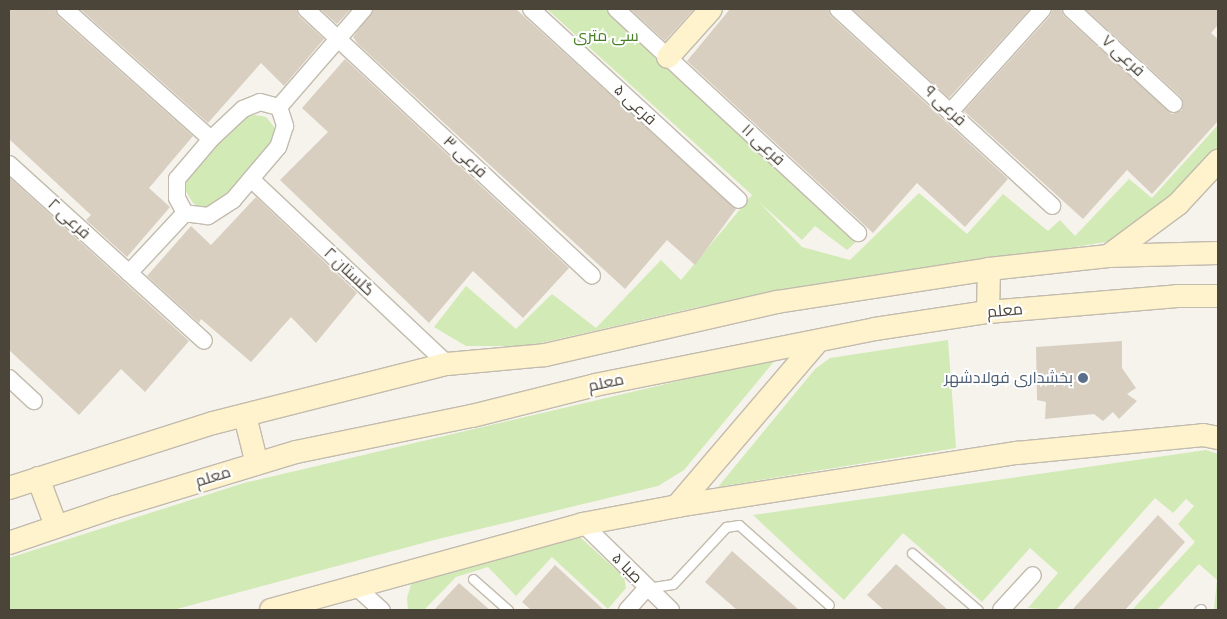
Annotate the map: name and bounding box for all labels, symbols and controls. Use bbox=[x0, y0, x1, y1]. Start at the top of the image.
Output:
park label: سی متری bbox=[573, 26, 639, 46]
street label: فرعی ۷ bbox=[1097, 31, 1149, 81]
street label: فرعی ۵ bbox=[610, 81, 660, 129]
street label: فرعی ۹ bbox=[920, 82, 970, 130]
street label: فرعی ۱۱ bbox=[737, 120, 789, 170]
street label: فرعی ۳ bbox=[439, 132, 491, 182]
street label: فرعی ۲ bbox=[44, 195, 94, 243]
street label: گلستان ۲ bbox=[320, 244, 378, 300]
street label: معلم bbox=[986, 300, 1024, 322]
place label: بخشداری فولادشهر bbox=[944, 368, 1073, 388]
street label: معلم bbox=[586, 370, 626, 396]
marker: بخشداری فولادشهر bbox=[1077, 372, 1089, 384]
street label: معلم bbox=[193, 463, 233, 491]
street label: صبا ۵ bbox=[608, 549, 646, 587]

